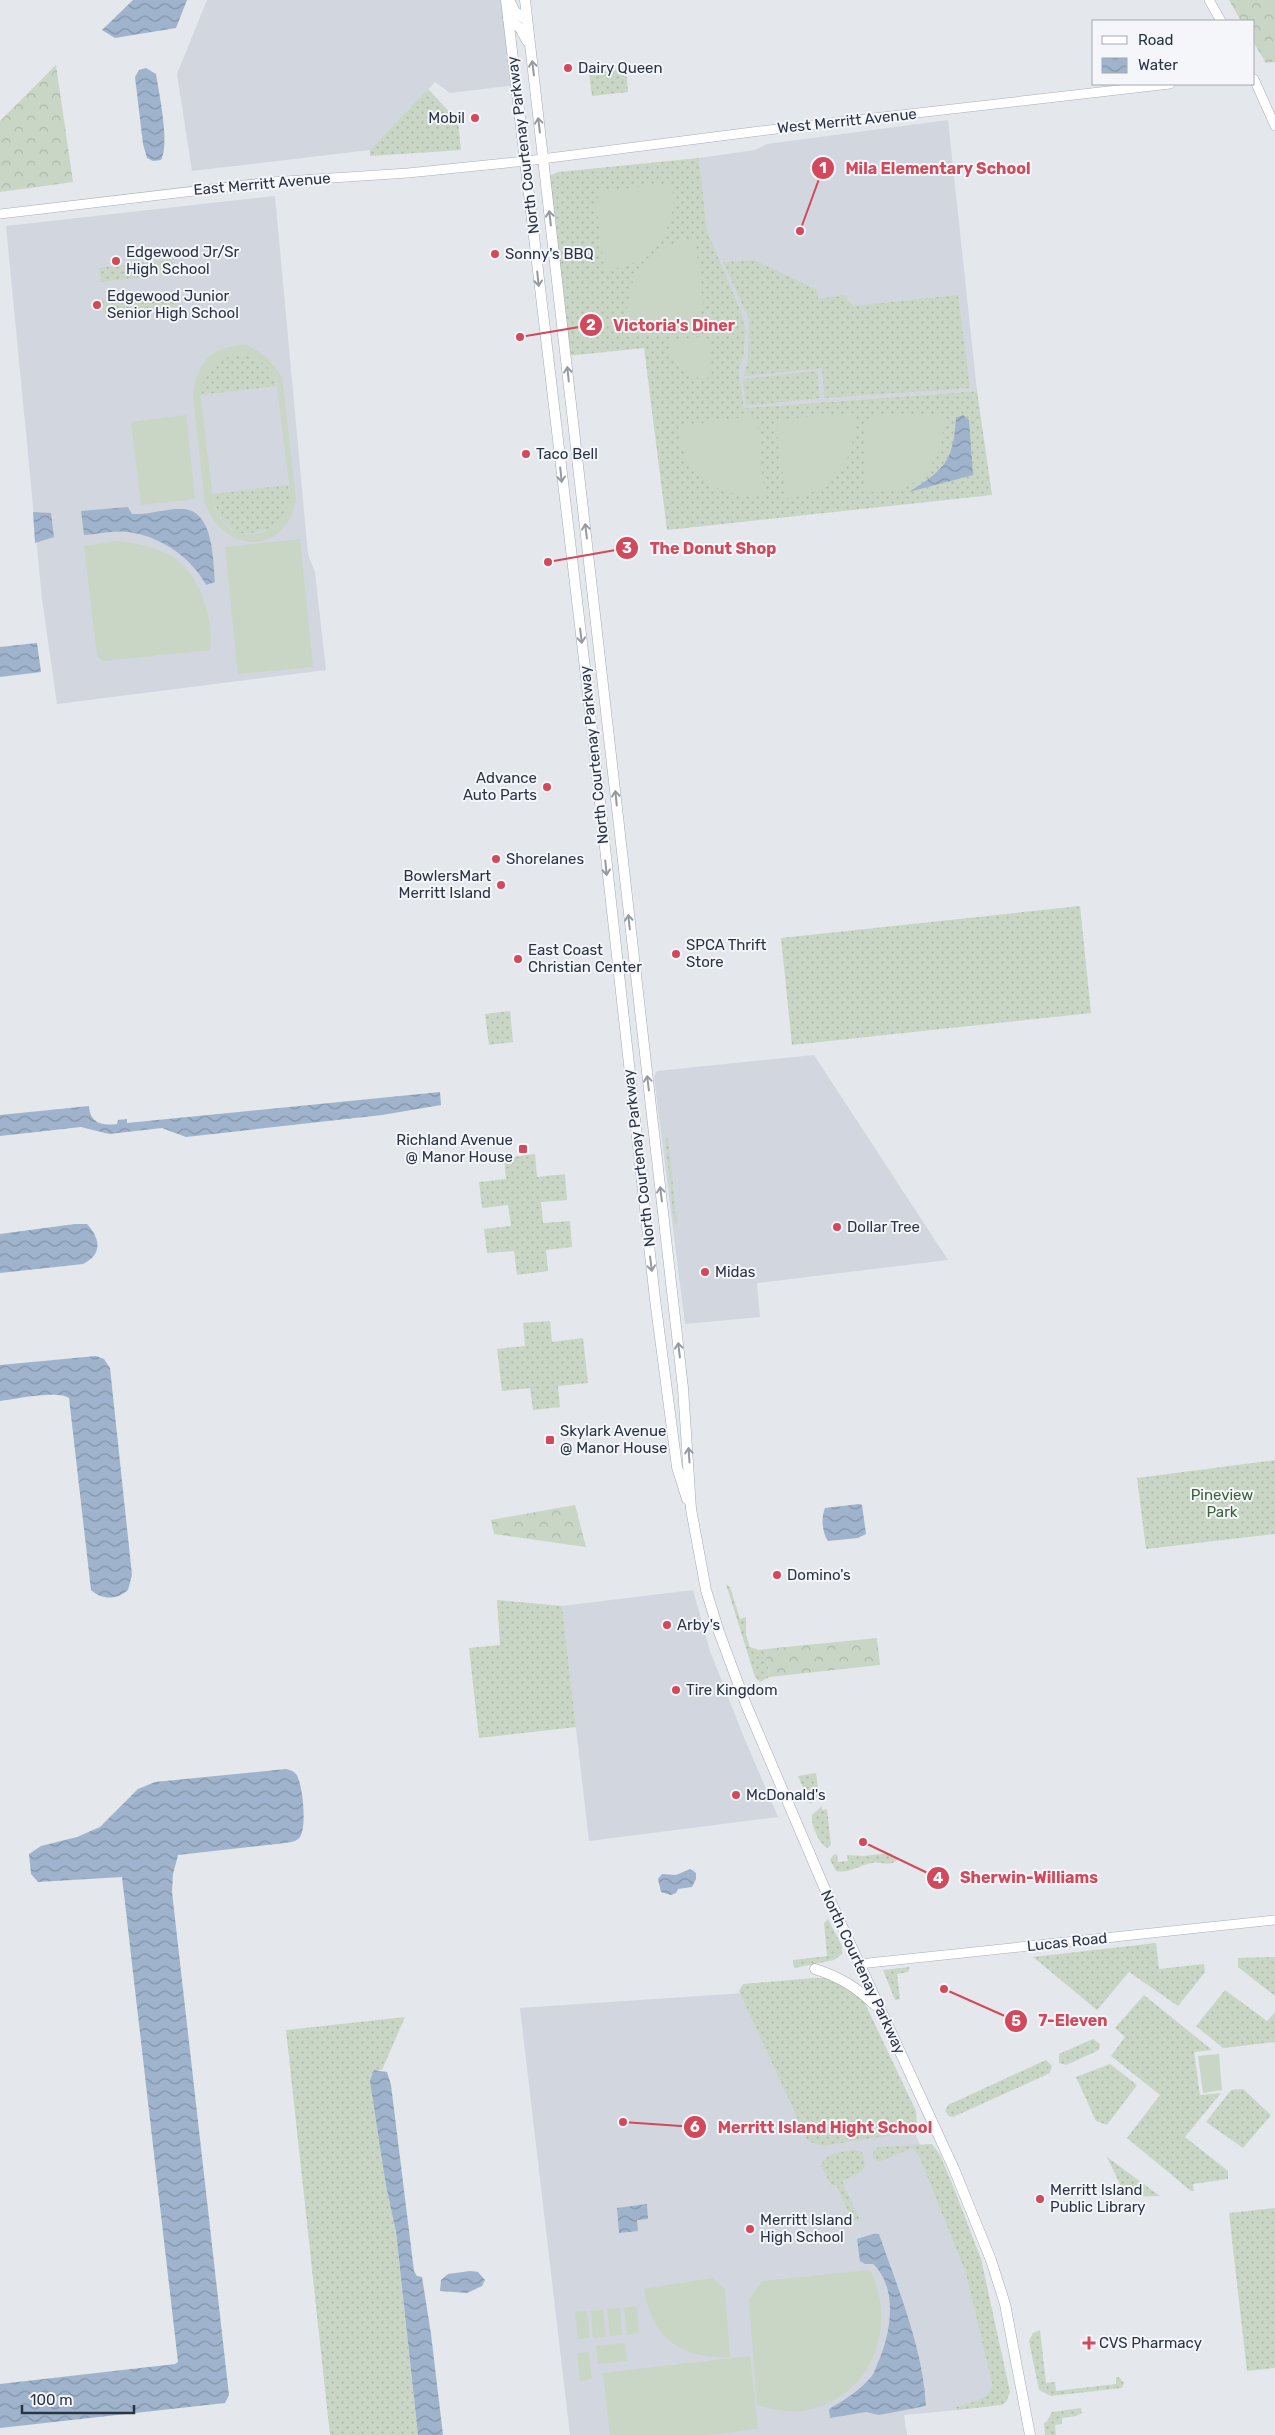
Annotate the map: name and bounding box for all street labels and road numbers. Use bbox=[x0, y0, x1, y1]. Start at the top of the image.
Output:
street label: North Courtenay Parkway bbox=[503, 55, 543, 235]
street label: West Merritt Avenue bbox=[776, 105, 918, 137]
street label: East Merritt Avenue bbox=[193, 169, 331, 199]
street label: North Courtenay Parkway bbox=[576, 665, 612, 845]
street label: North Courtenay Parkway bbox=[619, 1068, 659, 1248]
street label: North Courtenay Parkway bbox=[817, 1887, 909, 2057]
street label: Lucas Road bbox=[1026, 1929, 1108, 1955]

